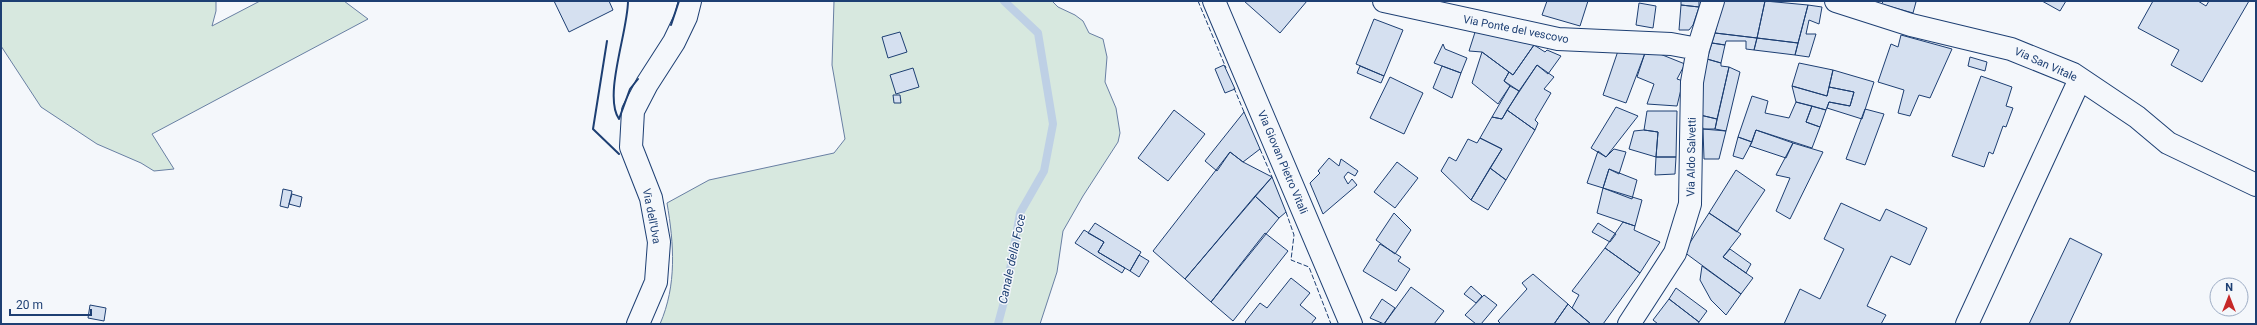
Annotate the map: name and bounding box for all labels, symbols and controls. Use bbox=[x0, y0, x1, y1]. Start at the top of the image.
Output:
street label: Via Ponte del vescovo bbox=[1462, 13, 1570, 46]
street label: Via San Vitale bbox=[2012, 45, 2079, 84]
street label: Via Giovan Pietro Vitali bbox=[1255, 109, 1310, 216]
street label: Via Aldo Salvetti bbox=[1684, 117, 1699, 197]
street label: Via dell'Uva bbox=[640, 187, 663, 245]
water label: Canale della Foce bbox=[996, 213, 1028, 305]
north arrow bbox=[2209, 277, 2249, 317]
text: N bbox=[2225, 281, 2233, 294]
scale bar bbox=[10, 291, 91, 317]
text: 20 m bbox=[16, 298, 43, 312]

